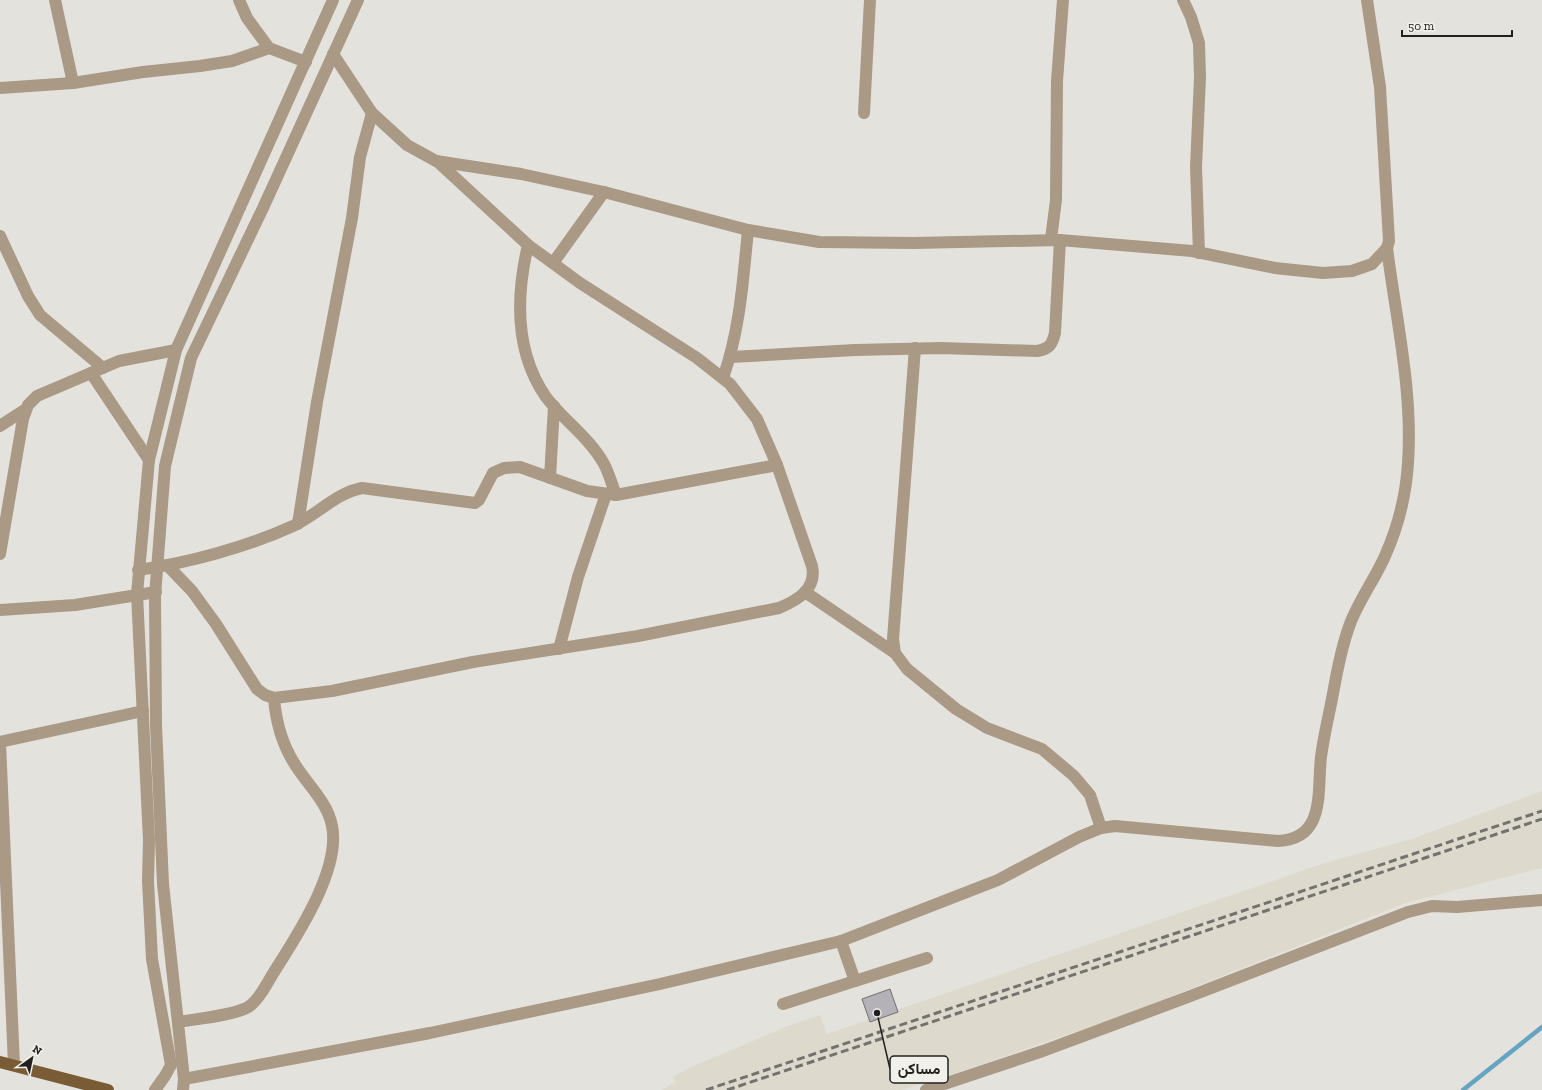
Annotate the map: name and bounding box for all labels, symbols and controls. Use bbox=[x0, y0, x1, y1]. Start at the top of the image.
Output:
scale bar bbox=[1402, 12, 1512, 38]
text: 50 m bbox=[1408, 19, 1435, 33]
north arrow bbox=[12, 1038, 52, 1078]
text: N bbox=[30, 1042, 45, 1058]
callout: مساكن bbox=[890, 1056, 948, 1083]
text: مساكن bbox=[898, 1060, 940, 1078]

